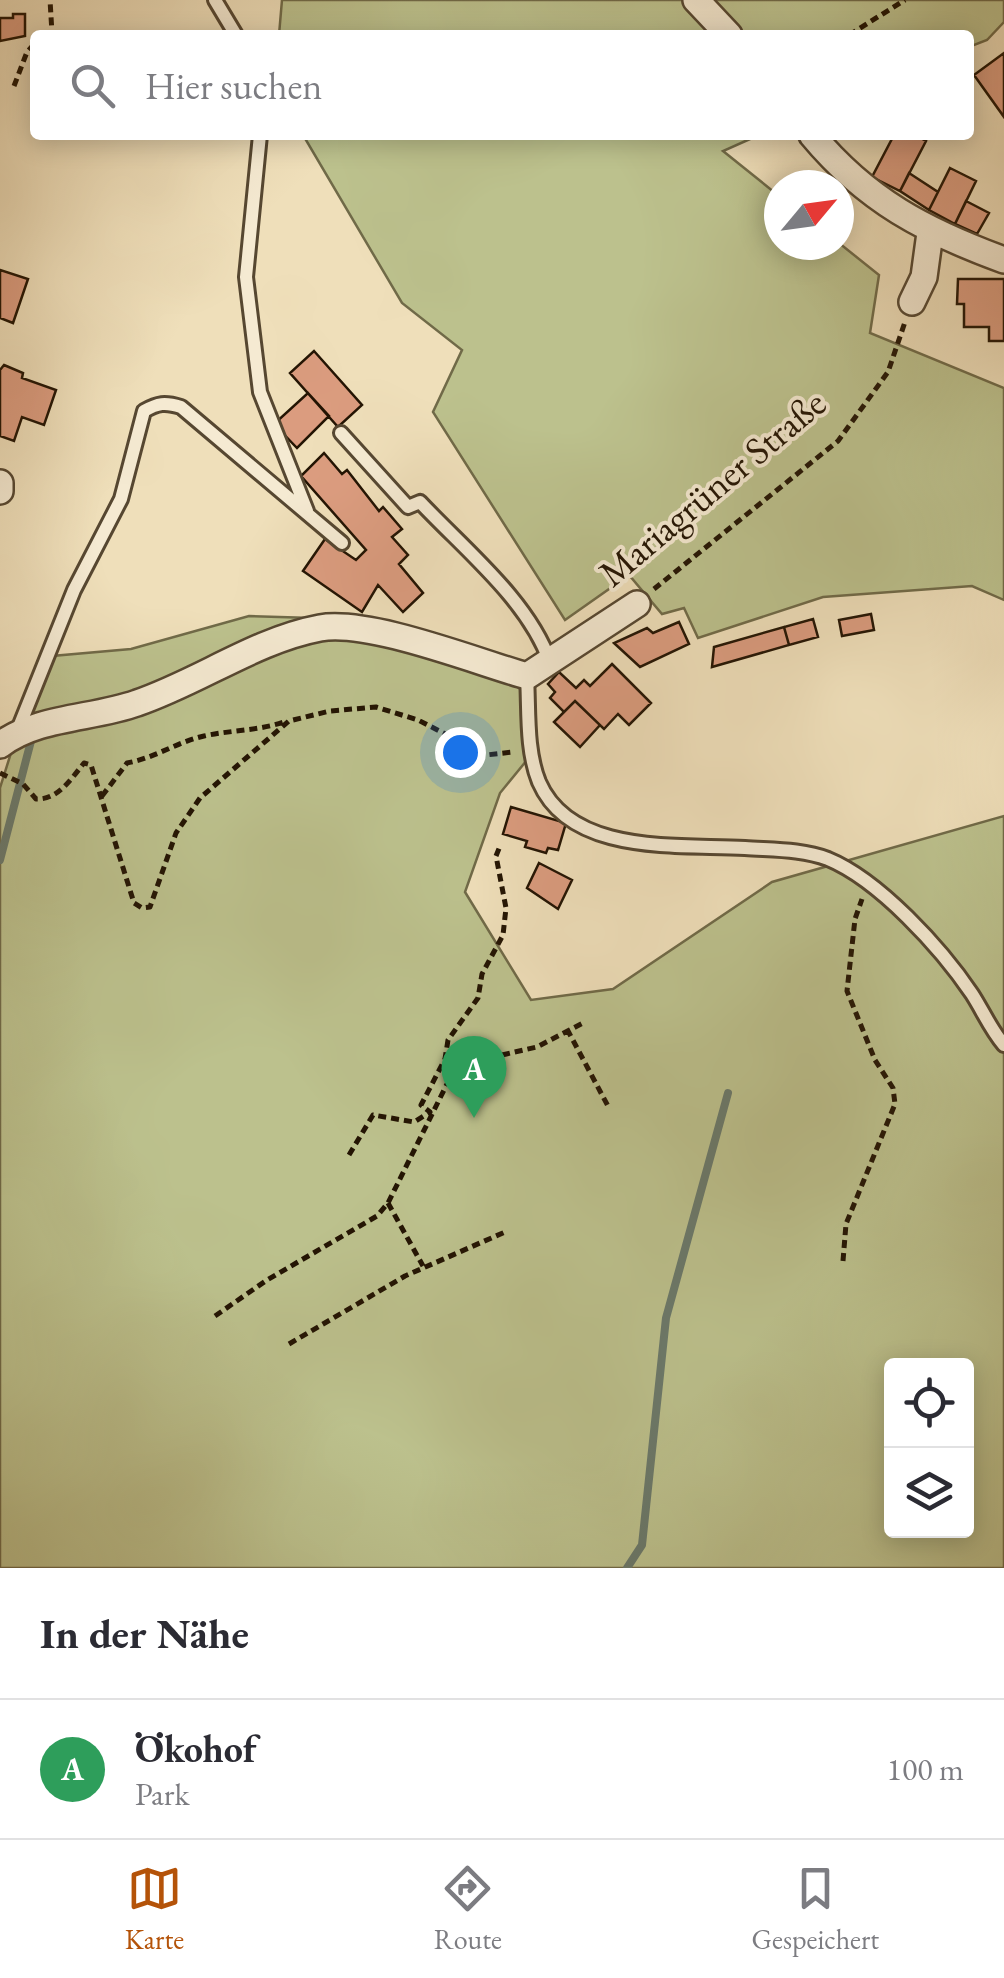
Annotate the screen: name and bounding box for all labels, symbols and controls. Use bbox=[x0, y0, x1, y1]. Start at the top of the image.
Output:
search box bbox=[30, 30, 974, 140]
icon: search bbox=[65, 58, 120, 113]
text: Hier suchen bbox=[145, 61, 322, 110]
north arrow bbox=[764, 170, 854, 260]
street label: Mariagrüner Straße bbox=[588, 378, 835, 597]
your location bbox=[435, 727, 486, 778]
pin: A bbox=[442, 1036, 506, 1118]
map controls bbox=[884, 1358, 974, 1538]
button: locate bbox=[884, 1358, 974, 1448]
button: layers bbox=[884, 1448, 974, 1538]
text: In der Nähe bbox=[40, 1606, 249, 1661]
text: Ökohof bbox=[135, 1724, 256, 1773]
text: A bbox=[61, 1748, 84, 1790]
text: 100 m bbox=[887, 1748, 964, 1790]
text: Park bbox=[135, 1773, 190, 1815]
tab: Karte bbox=[125, 1861, 184, 1957]
tab: Route bbox=[434, 1861, 502, 1957]
tab: Gespeichert bbox=[752, 1861, 879, 1957]

